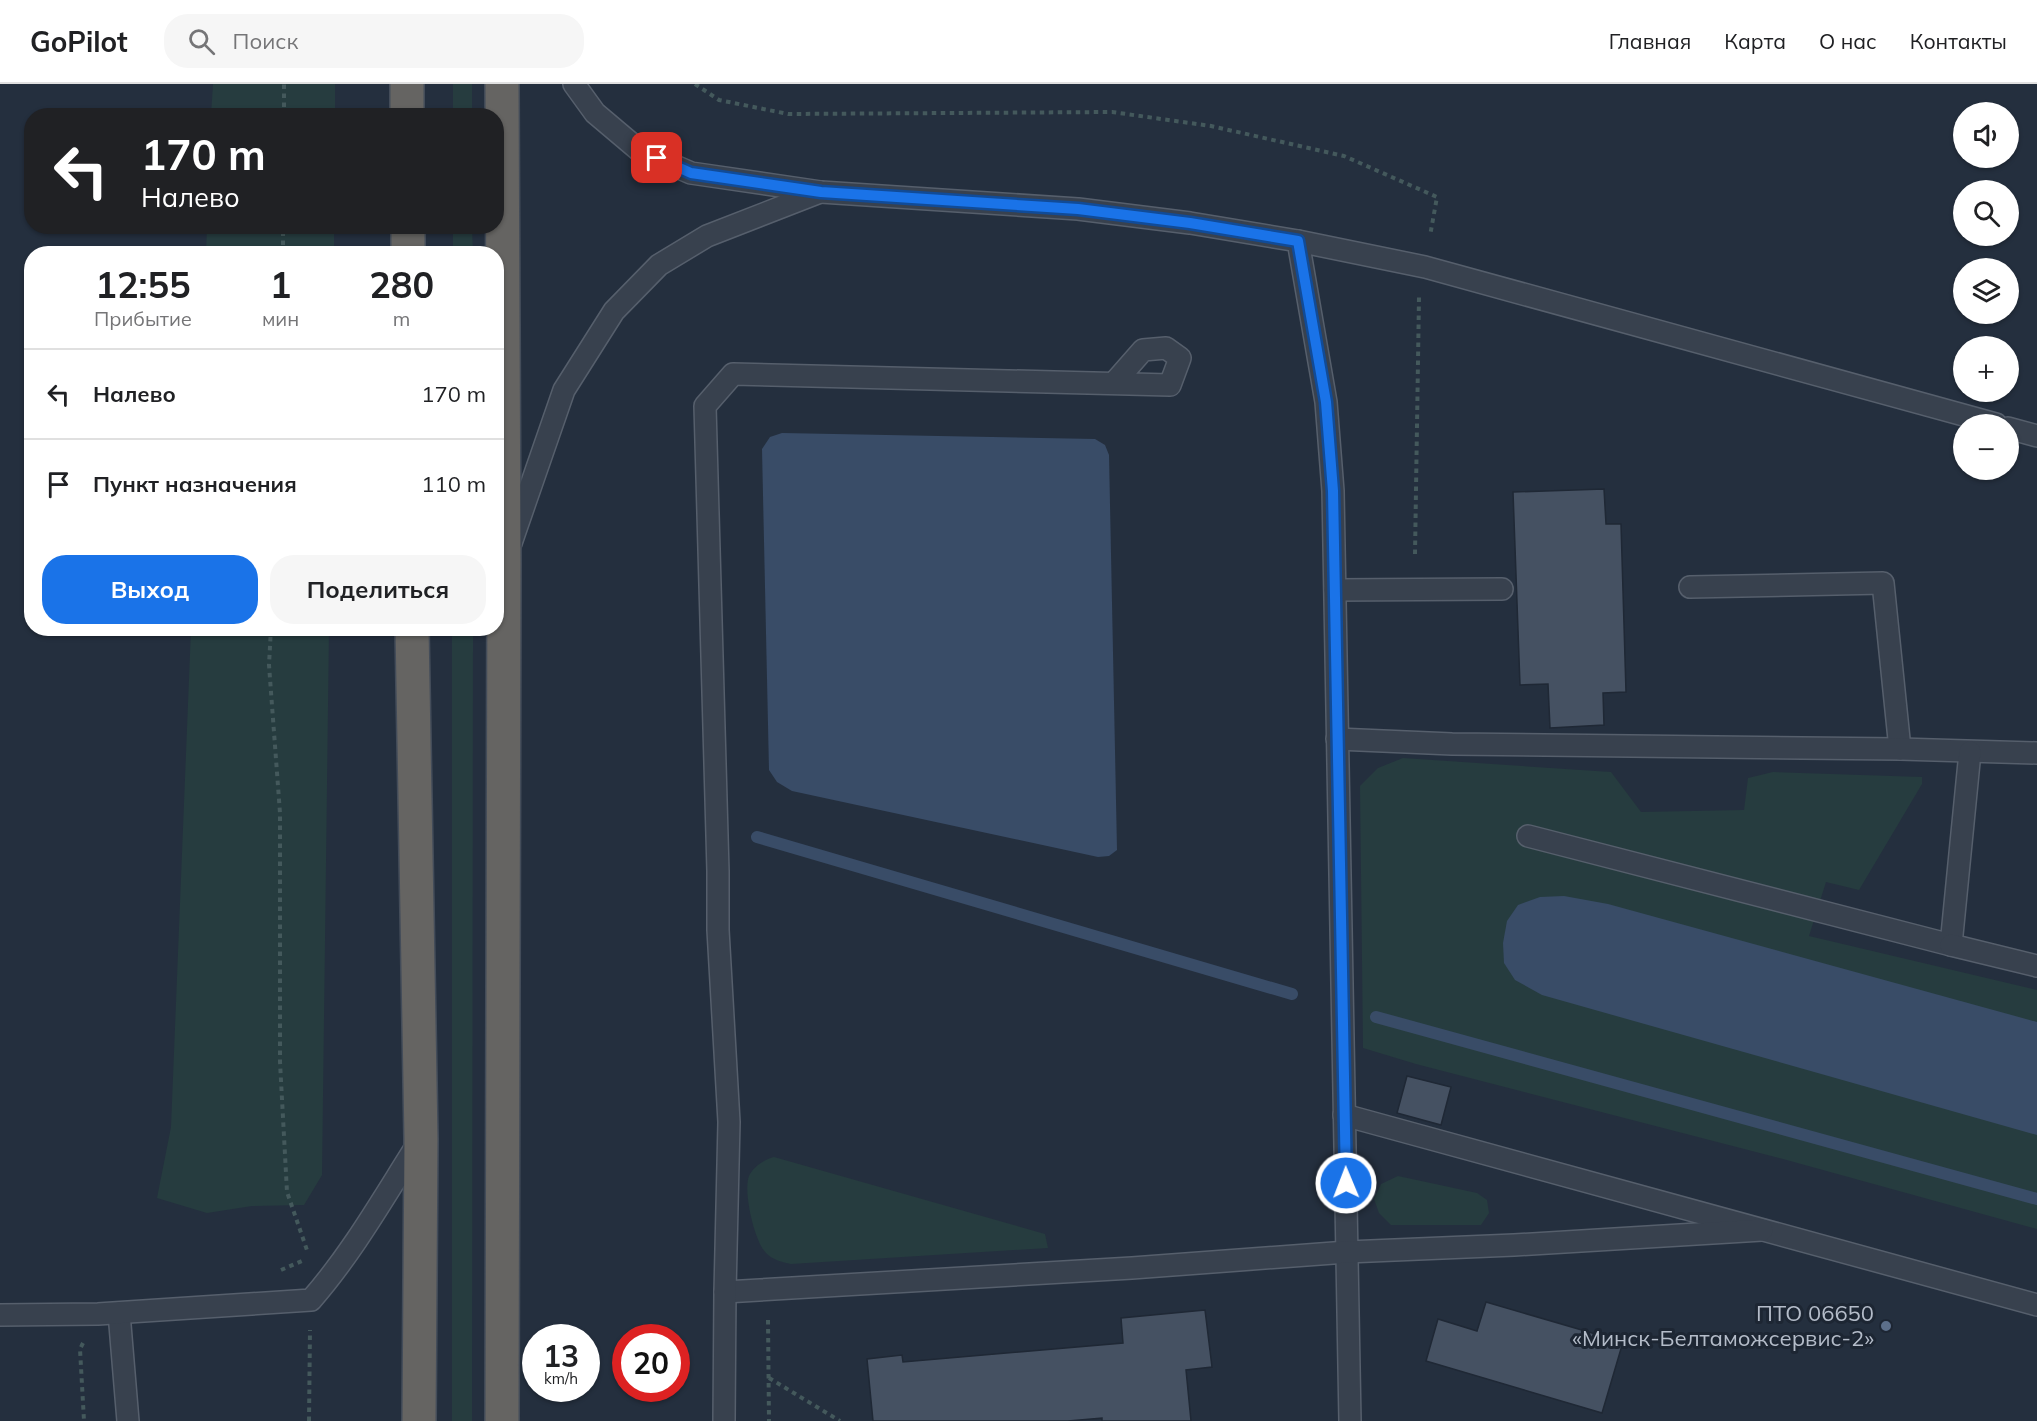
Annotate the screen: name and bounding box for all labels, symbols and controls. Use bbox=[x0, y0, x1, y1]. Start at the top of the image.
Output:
search box bbox=[164, 14, 584, 68]
text: GoPilot bbox=[30, 24, 128, 59]
icon: search bbox=[185, 25, 218, 58]
text: Поиск bbox=[233, 27, 298, 55]
text: Главная bbox=[1609, 28, 1691, 54]
text: Карта bbox=[1724, 28, 1786, 54]
text: О нас bbox=[1819, 28, 1877, 54]
text: Контакты bbox=[1910, 28, 2007, 54]
map controls bbox=[1953, 102, 2019, 480]
button: sound bbox=[1953, 102, 2019, 168]
text: 170 m bbox=[141, 128, 266, 181]
icon: left bbox=[42, 132, 120, 210]
pin bbox=[631, 132, 682, 183]
icon: arrive bbox=[640, 141, 673, 174]
text: Налево bbox=[141, 180, 240, 214]
button: search bbox=[1953, 180, 2019, 246]
button: layers bbox=[1953, 258, 2019, 324]
text: 12:55 bbox=[95, 262, 191, 307]
text: 1 bbox=[270, 262, 291, 307]
text: 280 bbox=[369, 262, 434, 307]
text: Прибытие bbox=[94, 306, 192, 331]
text: мин bbox=[262, 306, 299, 331]
text: m bbox=[393, 306, 410, 331]
button: + bbox=[1953, 336, 2019, 402]
icon: left bbox=[42, 378, 75, 411]
text: Налево bbox=[93, 380, 176, 408]
text: 170 m bbox=[421, 380, 486, 408]
button: − bbox=[1953, 414, 2019, 480]
icon: arrive bbox=[42, 468, 75, 501]
text: Пункт назначения bbox=[93, 470, 297, 498]
text: 110 m bbox=[421, 470, 486, 498]
button: Выход bbox=[42, 555, 258, 624]
button: Поделиться bbox=[270, 555, 486, 624]
position arrow bbox=[1314, 1151, 1378, 1215]
place label: ПТО 06650 «Минск-Белтаможсервис-2» bbox=[1572, 1299, 1874, 1352]
marker: ПТО 06650 «Минск-Белтаможсервис-2» bbox=[1879, 1319, 1893, 1333]
speed limit sign: 20 bbox=[612, 1324, 690, 1402]
text: 13 bbox=[543, 1337, 579, 1375]
text: km/h bbox=[544, 1369, 578, 1388]

